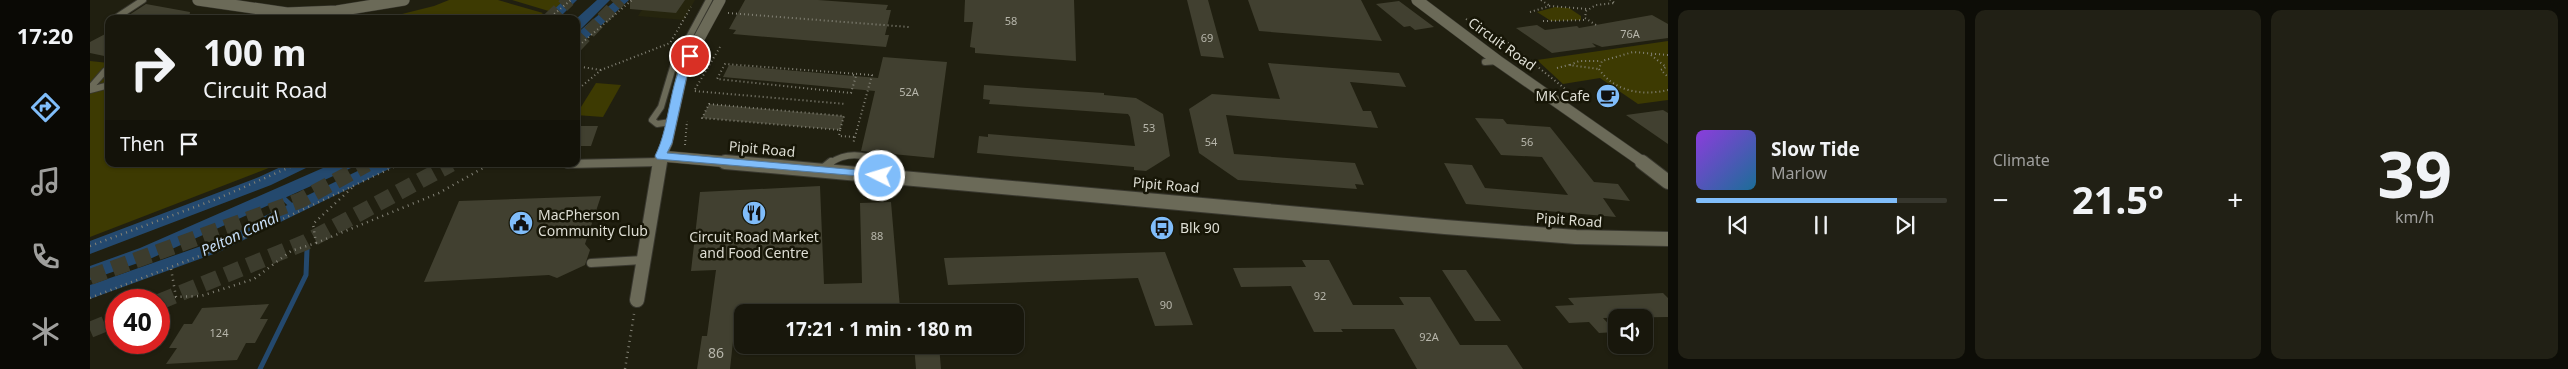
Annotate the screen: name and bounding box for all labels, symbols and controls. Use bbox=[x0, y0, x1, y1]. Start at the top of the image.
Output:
house number: 58 bbox=[1005, 13, 1017, 28]
street label: Circuit Road bbox=[1465, 13, 1540, 75]
text: 17:20 bbox=[17, 20, 73, 50]
house number: 76A bbox=[1620, 26, 1641, 41]
text: 100 m bbox=[203, 29, 306, 76]
house number: 69 bbox=[1201, 30, 1213, 45]
icon: right bbox=[120, 35, 185, 100]
pin bbox=[669, 35, 711, 77]
icon: arrive bbox=[676, 42, 704, 70]
text: Circuit Road bbox=[203, 74, 328, 104]
cafe icon: MK Cafe bbox=[1595, 83, 1621, 109]
house number: 52A bbox=[899, 84, 920, 99]
place label: MK Cafe bbox=[1536, 86, 1590, 105]
icon: directions bbox=[28, 90, 63, 125]
house number: 53 bbox=[1143, 120, 1155, 135]
text: 39 bbox=[2377, 129, 2452, 217]
icon: arrive bbox=[175, 130, 203, 158]
text: Then bbox=[120, 131, 165, 157]
house number: 54 bbox=[1205, 134, 1218, 149]
house number: 56 bbox=[1521, 134, 1533, 149]
street label: Pipit Road bbox=[728, 136, 796, 161]
text: Slow Tide bbox=[1771, 136, 1860, 162]
position arrow bbox=[853, 149, 905, 201]
text: Climate bbox=[1993, 149, 2050, 171]
text: Marlow bbox=[1771, 162, 1827, 184]
icon: music bbox=[28, 164, 63, 199]
street label: Pipit Road bbox=[1132, 172, 1200, 197]
text: 21.5° bbox=[2072, 173, 2164, 225]
text: − bbox=[1993, 180, 2009, 218]
text: + bbox=[2227, 180, 2243, 218]
restaurant icon: Circuit Road Market and Food Centre bbox=[741, 200, 767, 226]
place label: MacPherson Community Club bbox=[538, 205, 648, 240]
water label: Pelton Canal bbox=[197, 206, 283, 260]
text: km/h bbox=[2395, 206, 2434, 228]
street label: Pipit Road bbox=[1535, 208, 1603, 231]
public building icon: MacPherson Community Club bbox=[508, 210, 534, 236]
icon: previous bbox=[1724, 211, 1752, 239]
icon: pause bbox=[1807, 211, 1835, 239]
icon: next bbox=[1891, 211, 1919, 239]
bus stop icon: Blk 90 bbox=[1149, 215, 1175, 241]
place label: Blk 90 bbox=[1180, 218, 1220, 237]
place label: Circuit Road Market and Food Centre bbox=[689, 227, 819, 262]
house number: 88 bbox=[871, 228, 883, 243]
icon: phone bbox=[28, 239, 63, 274]
house number: 92 bbox=[1314, 288, 1326, 303]
speed limit sign: 40 bbox=[105, 289, 170, 354]
house number: 90 bbox=[1160, 297, 1172, 312]
map controls bbox=[1608, 309, 1653, 354]
button: sound bbox=[1608, 309, 1653, 354]
icon: climate bbox=[28, 314, 63, 349]
text: 17:21 · 1 min · 180 m bbox=[785, 316, 973, 342]
house number: 124 bbox=[210, 325, 229, 340]
house number: 92A bbox=[1419, 329, 1440, 344]
house number: 86 bbox=[708, 343, 724, 362]

